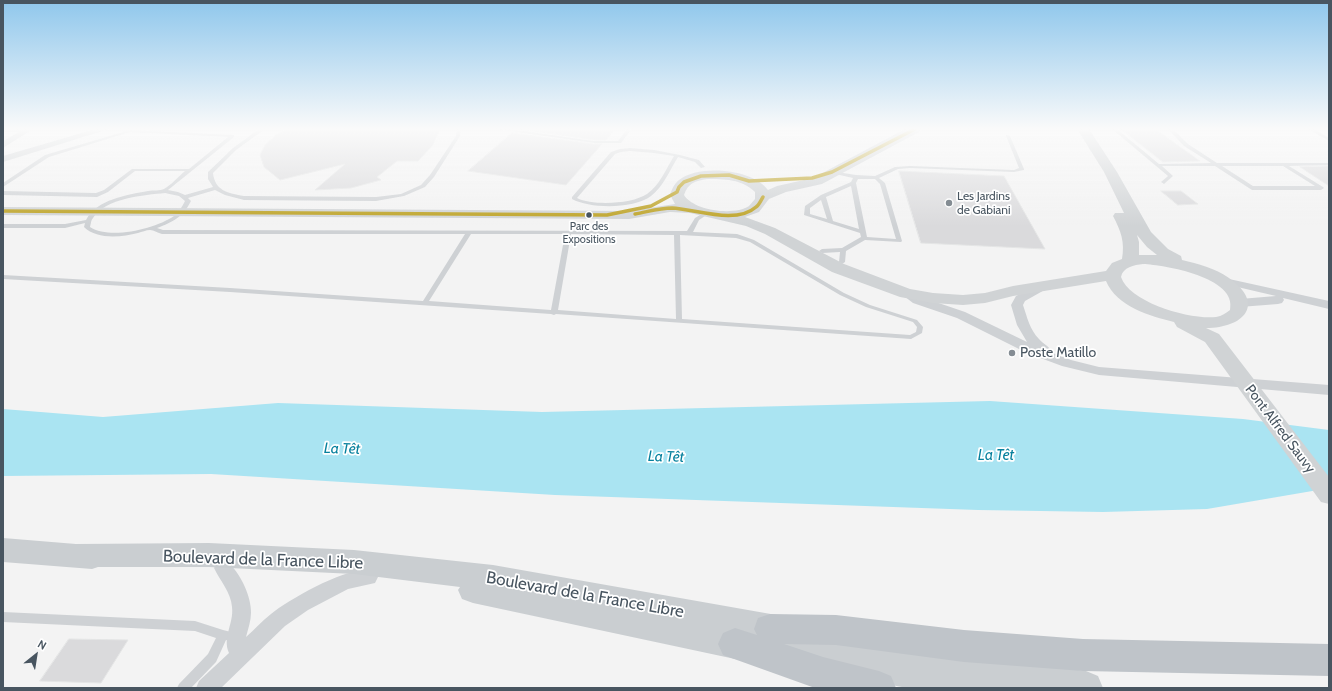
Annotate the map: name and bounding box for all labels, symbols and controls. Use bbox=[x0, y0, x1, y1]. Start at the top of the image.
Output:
place label: Les Jardins de Gabiani bbox=[957, 189, 1011, 217]
marker: Les Jardins de Gabiani bbox=[944, 198, 954, 208]
marker: Parc des Expositions bbox=[584, 210, 594, 220]
place label: Parc des Expositions bbox=[562, 220, 616, 246]
place label: Poste Matillo bbox=[1020, 345, 1096, 361]
marker: Poste Matillo bbox=[1007, 348, 1017, 358]
street label: Pont Alfred Sauvy bbox=[1241, 382, 1319, 476]
water label: La Têt bbox=[324, 440, 360, 458]
water label: La Têt bbox=[978, 447, 1014, 465]
water label: La Têt bbox=[648, 448, 684, 466]
street label: Boulevard de la France Libre bbox=[163, 546, 363, 574]
street label: Boulevard de la France Libre bbox=[485, 568, 685, 622]
north arrow bbox=[16, 635, 56, 675]
text: N bbox=[35, 637, 49, 653]

